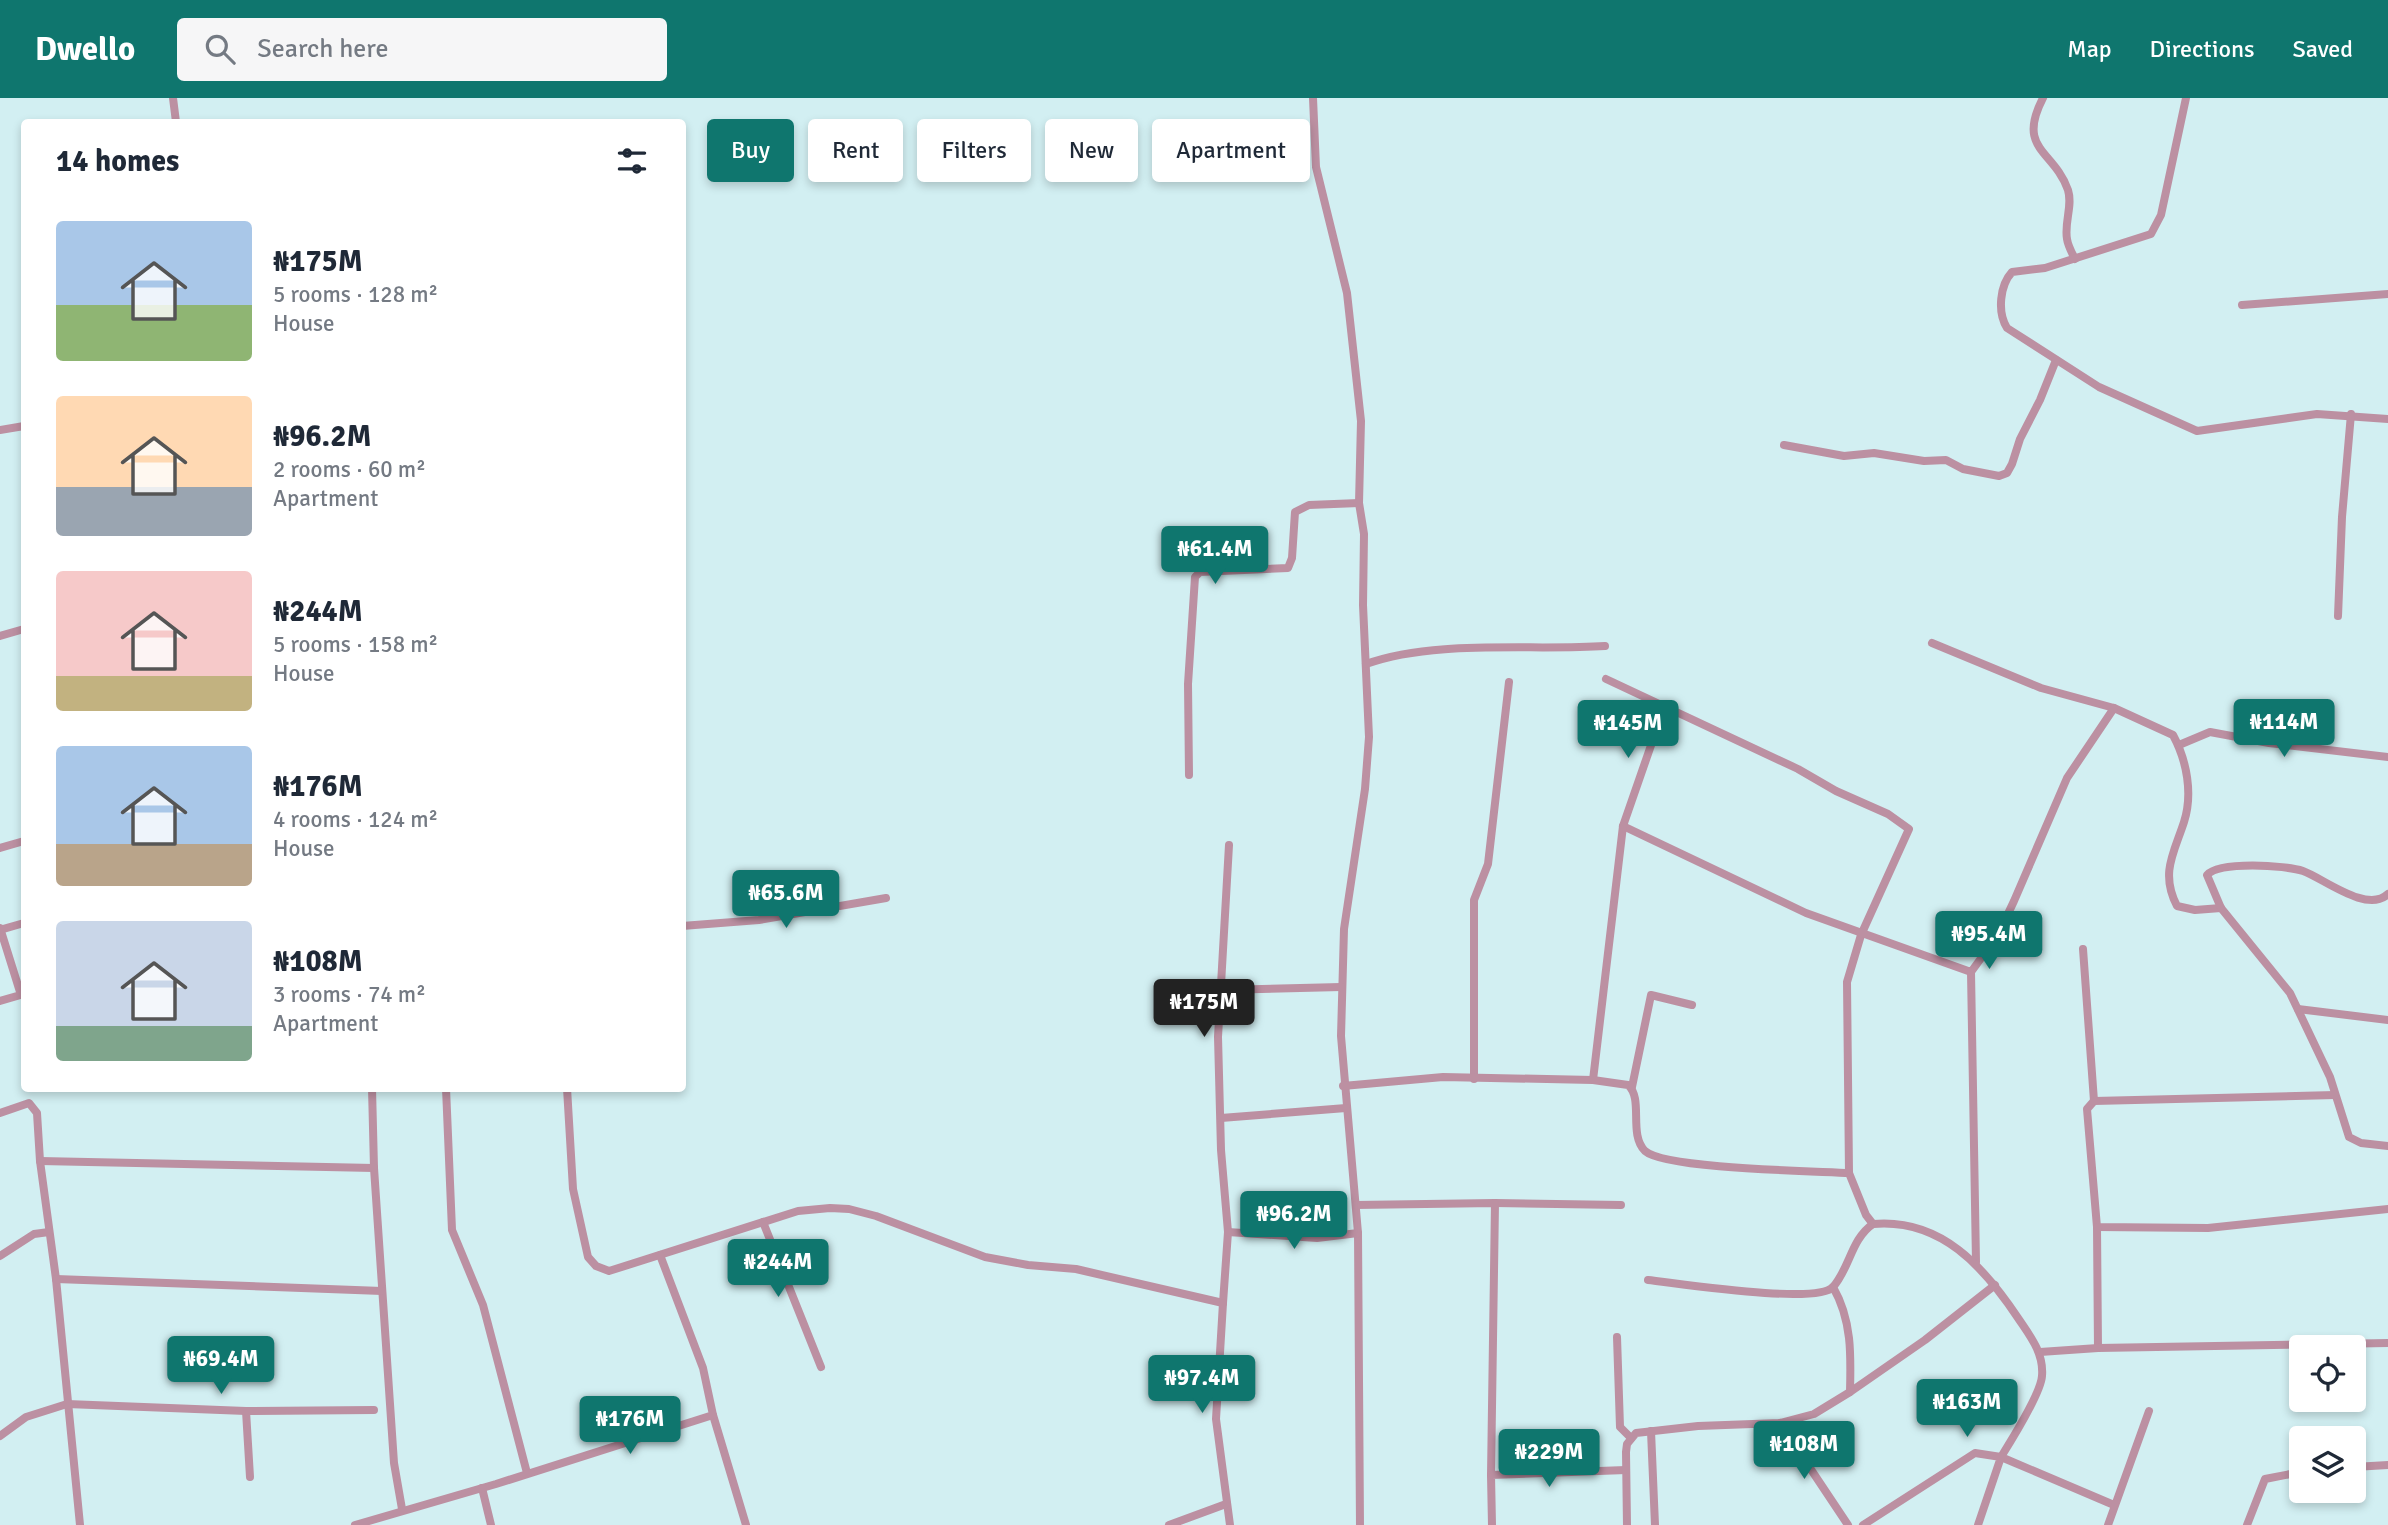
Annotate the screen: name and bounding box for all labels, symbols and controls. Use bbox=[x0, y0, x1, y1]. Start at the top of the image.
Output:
search box bbox=[177, 18, 667, 81]
text: Dwello bbox=[35, 29, 135, 70]
icon: search bbox=[201, 30, 239, 68]
text: Search here bbox=[257, 33, 388, 65]
text: Map bbox=[2067, 34, 2112, 64]
text: Directions bbox=[2150, 34, 2255, 64]
text: Saved bbox=[2293, 34, 2353, 64]
chip: Buy bbox=[707, 119, 794, 182]
chip: Rent bbox=[808, 119, 903, 182]
chip: Filters bbox=[917, 119, 1031, 182]
chip: New bbox=[1045, 119, 1138, 182]
chip: Apartment bbox=[1152, 119, 1310, 182]
icon: filters bbox=[613, 142, 651, 180]
text: 14 homes bbox=[56, 143, 179, 180]
text: ₦175M bbox=[273, 243, 363, 280]
icon: home bbox=[112, 249, 196, 333]
text: 5 rooms · 128 m² bbox=[273, 280, 438, 309]
text: House bbox=[273, 309, 335, 338]
text: ₦96.2M bbox=[273, 418, 371, 455]
icon: home bbox=[112, 424, 196, 508]
text: 2 rooms · 60 m² bbox=[273, 455, 426, 484]
text: Apartment bbox=[273, 484, 378, 513]
pin: ₦61.4M bbox=[1158, 526, 1272, 586]
text: ₦61.4M bbox=[1177, 534, 1253, 563]
text: ₦244M bbox=[273, 593, 363, 630]
icon: home bbox=[112, 599, 196, 683]
text: 5 rooms · 158 m² bbox=[273, 630, 438, 659]
text: House bbox=[273, 659, 335, 688]
pin: ₦145M bbox=[1579, 700, 1677, 760]
pin: ₦114M bbox=[2235, 700, 2333, 759]
text: ₦114M bbox=[2250, 707, 2318, 736]
text: ₦145M bbox=[1594, 708, 1662, 737]
text: ₦176M bbox=[273, 768, 363, 805]
icon: home bbox=[112, 774, 196, 858]
text: 4 rooms · 124 m² bbox=[273, 805, 438, 834]
text: House bbox=[273, 834, 335, 863]
pin: ₦65.6M bbox=[729, 870, 843, 930]
text: ₦65.6M bbox=[748, 878, 824, 907]
pin: ₦95.4M bbox=[1932, 912, 2046, 971]
text: ₦95.4M bbox=[1951, 919, 2027, 948]
text: ₦108M bbox=[273, 943, 363, 980]
icon: home bbox=[112, 949, 196, 1033]
pin: ₦175M bbox=[1155, 979, 1253, 1039]
text: 3 rooms · 74 m² bbox=[273, 980, 426, 1009]
text: ₦175M bbox=[1170, 987, 1238, 1016]
text: Apartment bbox=[273, 1009, 378, 1038]
pin: ₦96.2M bbox=[1237, 1192, 1351, 1251]
text: ₦96.2M bbox=[1256, 1199, 1332, 1228]
pin: ₦244M bbox=[729, 1240, 827, 1299]
text: ₦244M bbox=[744, 1247, 812, 1276]
map controls bbox=[2289, 1335, 2366, 1503]
button: locate bbox=[2289, 1335, 2366, 1412]
pin: ₦69.4M bbox=[164, 1336, 278, 1396]
text: ₦69.4M bbox=[183, 1344, 259, 1373]
pin: ₦97.4M bbox=[1145, 1356, 1259, 1415]
text: ₦97.4M bbox=[1164, 1363, 1240, 1392]
pin: ₦163M bbox=[1918, 1380, 2016, 1439]
text: ₦163M bbox=[1933, 1387, 2001, 1416]
pin: ₦176M bbox=[581, 1396, 679, 1456]
text: ₦176M bbox=[596, 1404, 664, 1433]
pin: ₦108M bbox=[1755, 1422, 1853, 1481]
button: layers bbox=[2289, 1426, 2366, 1503]
text: ₦108M bbox=[1770, 1429, 1838, 1458]
pin: ₦229M bbox=[1500, 1430, 1598, 1489]
text: ₦229M bbox=[1515, 1437, 1583, 1466]

